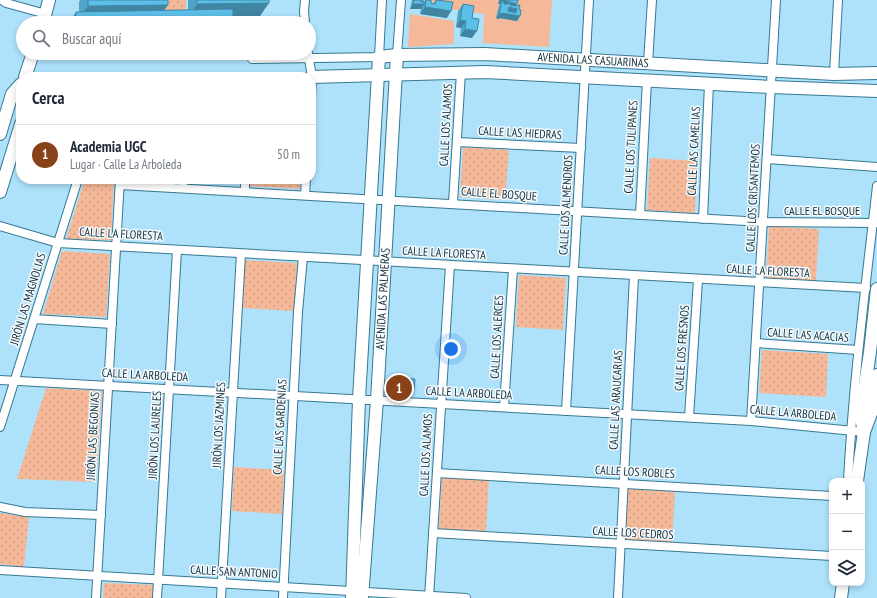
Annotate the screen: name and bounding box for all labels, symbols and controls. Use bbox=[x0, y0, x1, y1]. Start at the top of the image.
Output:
search box bbox=[16, 16, 316, 60]
icon: search bbox=[30, 27, 52, 49]
text: Buscar aquí bbox=[62, 29, 122, 48]
street label: AVENIDA LAS CASUARINAS bbox=[537, 49, 649, 70]
street label: CALLE LOS ALAMOS bbox=[436, 83, 455, 167]
text: Cerca bbox=[32, 87, 65, 109]
street label: CALLE LOS TULIPANES bbox=[621, 100, 640, 194]
street label: CALLE LAS CAMELIAS bbox=[684, 106, 703, 196]
street label: CALLE LAS HIEDRAS bbox=[478, 123, 562, 142]
text: Academia UGC bbox=[70, 137, 147, 156]
street label: CALLE LOS CRISANTEMOS bbox=[742, 144, 763, 252]
text: 1 bbox=[42, 146, 48, 163]
text: 50 m bbox=[277, 146, 300, 163]
street label: CALLE LOS ALMENDROS bbox=[555, 155, 576, 255]
text: Lugar · Calle La Arboleda bbox=[70, 156, 182, 173]
street label: CALLE EL BOSQUE bbox=[461, 183, 538, 204]
street label: CALLE EL BOSQUE bbox=[784, 203, 860, 218]
street label: CALLE LA FLORESTA bbox=[79, 224, 164, 243]
street label: CALLE LA FLORESTA bbox=[402, 243, 487, 262]
street label: AVENIDA LAS PALMERAS bbox=[372, 247, 393, 350]
street label: JIRÓN LAS MAGNOLIAS bbox=[6, 251, 49, 348]
street label: CALLE LA FLORESTA bbox=[726, 261, 811, 280]
street label: CALLE LOS ALERCES bbox=[487, 295, 506, 379]
street label: CALLE LOS FRESNOS bbox=[671, 304, 692, 392]
street label: CALLE LAS ACACIAS bbox=[767, 324, 849, 345]
your location bbox=[441, 339, 461, 359]
street label: CALLE LAS ARAUCARIAS bbox=[605, 350, 626, 450]
street label: CALLE LA ARBOLEDA bbox=[101, 365, 189, 384]
pin: 1 bbox=[386, 373, 412, 403]
street label: CALLE LAS GARDENIAS bbox=[270, 379, 289, 475]
street label: JIRÓN LOS JAZMINES bbox=[209, 382, 228, 469]
street label: CALLE LA ARBOLEDA bbox=[425, 383, 513, 402]
street label: JIRÓN LOS LAURELES bbox=[145, 390, 164, 481]
street label: JIRÓN LAS BEGONIAS bbox=[83, 391, 102, 482]
street label: CALLE LA ARBOLEDA bbox=[749, 401, 837, 424]
street label: CALLE LOS ALAMOS bbox=[416, 413, 435, 497]
street label: CALLE LOS ROBLES bbox=[595, 462, 675, 481]
map controls bbox=[829, 478, 865, 586]
button: + bbox=[829, 478, 865, 514]
button: − bbox=[829, 514, 865, 550]
street label: CALLE LOS CEDROS bbox=[592, 523, 674, 542]
button: layers bbox=[829, 550, 865, 586]
street label: CALLE SAN ANTONIO bbox=[190, 562, 279, 581]

